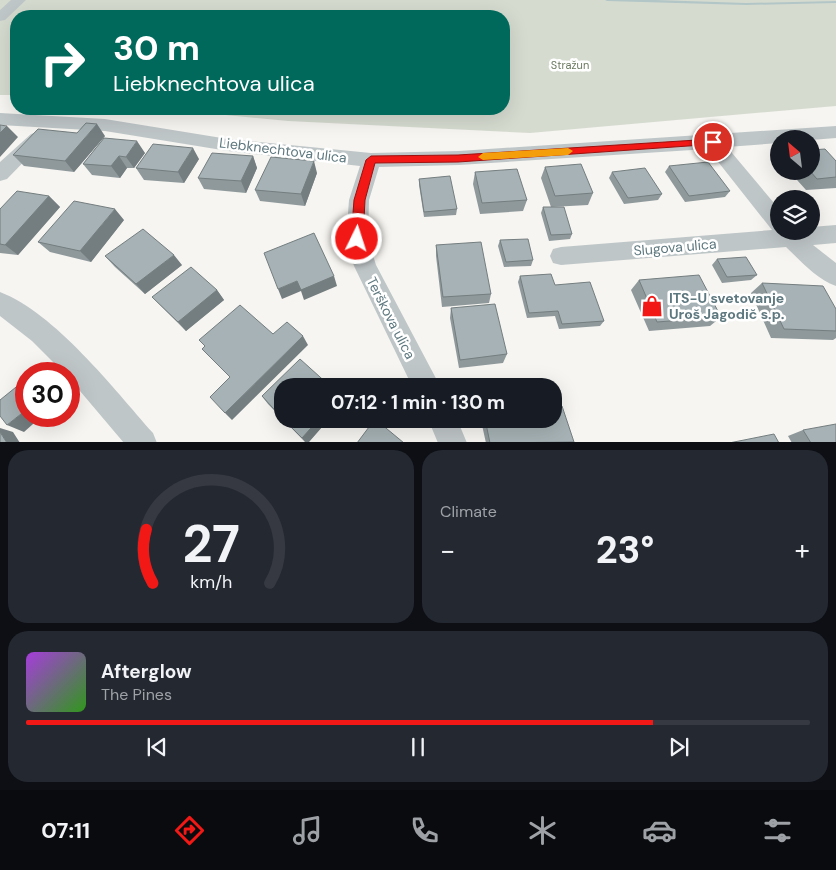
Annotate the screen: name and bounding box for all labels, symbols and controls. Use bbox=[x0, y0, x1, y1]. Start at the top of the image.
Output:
text: 30 m bbox=[113, 25, 200, 71]
icon: right bbox=[30, 30, 95, 95]
park label: Stražun bbox=[551, 58, 589, 72]
text: Liebknechtova ulica bbox=[113, 69, 315, 98]
pin bbox=[692, 121, 734, 163]
icon: arrive bbox=[699, 128, 727, 156]
north arrow bbox=[770, 130, 820, 180]
map controls bbox=[770, 130, 820, 240]
street label: Liebknechtova ulica bbox=[218, 133, 348, 167]
button: layers bbox=[770, 190, 820, 240]
position arrow bbox=[330, 212, 382, 264]
street label: Slugova ulica bbox=[633, 234, 717, 260]
street label: Terškova ulica bbox=[363, 274, 419, 362]
place label: ITS-U svetovanje Uroš Jagodič s.p. bbox=[669, 289, 784, 323]
shop icon: ITS-U svetovanje Uroš Jagodič s.p. bbox=[639, 293, 665, 319]
speed limit sign: 30 bbox=[15, 362, 80, 427]
text: 07:12 · 1 min · 130 m bbox=[331, 390, 505, 415]
text: Climate bbox=[440, 501, 497, 522]
text: 27 bbox=[182, 510, 240, 578]
text: 23° bbox=[596, 525, 654, 575]
text: − bbox=[440, 532, 455, 569]
text: + bbox=[795, 532, 810, 569]
text: km/h bbox=[190, 570, 232, 594]
text: Afterglow bbox=[101, 659, 192, 684]
text: The Pines bbox=[101, 684, 172, 705]
icon: previous bbox=[143, 733, 171, 761]
icon: pause bbox=[404, 733, 432, 761]
icon: next bbox=[665, 733, 693, 761]
icon: directions bbox=[172, 813, 207, 848]
icon: music bbox=[290, 813, 325, 848]
icon: phone bbox=[407, 813, 442, 848]
icon: climate bbox=[525, 813, 560, 848]
icon: car bbox=[642, 813, 677, 848]
icon: filters bbox=[760, 813, 795, 848]
text: 07:11 bbox=[41, 816, 90, 845]

